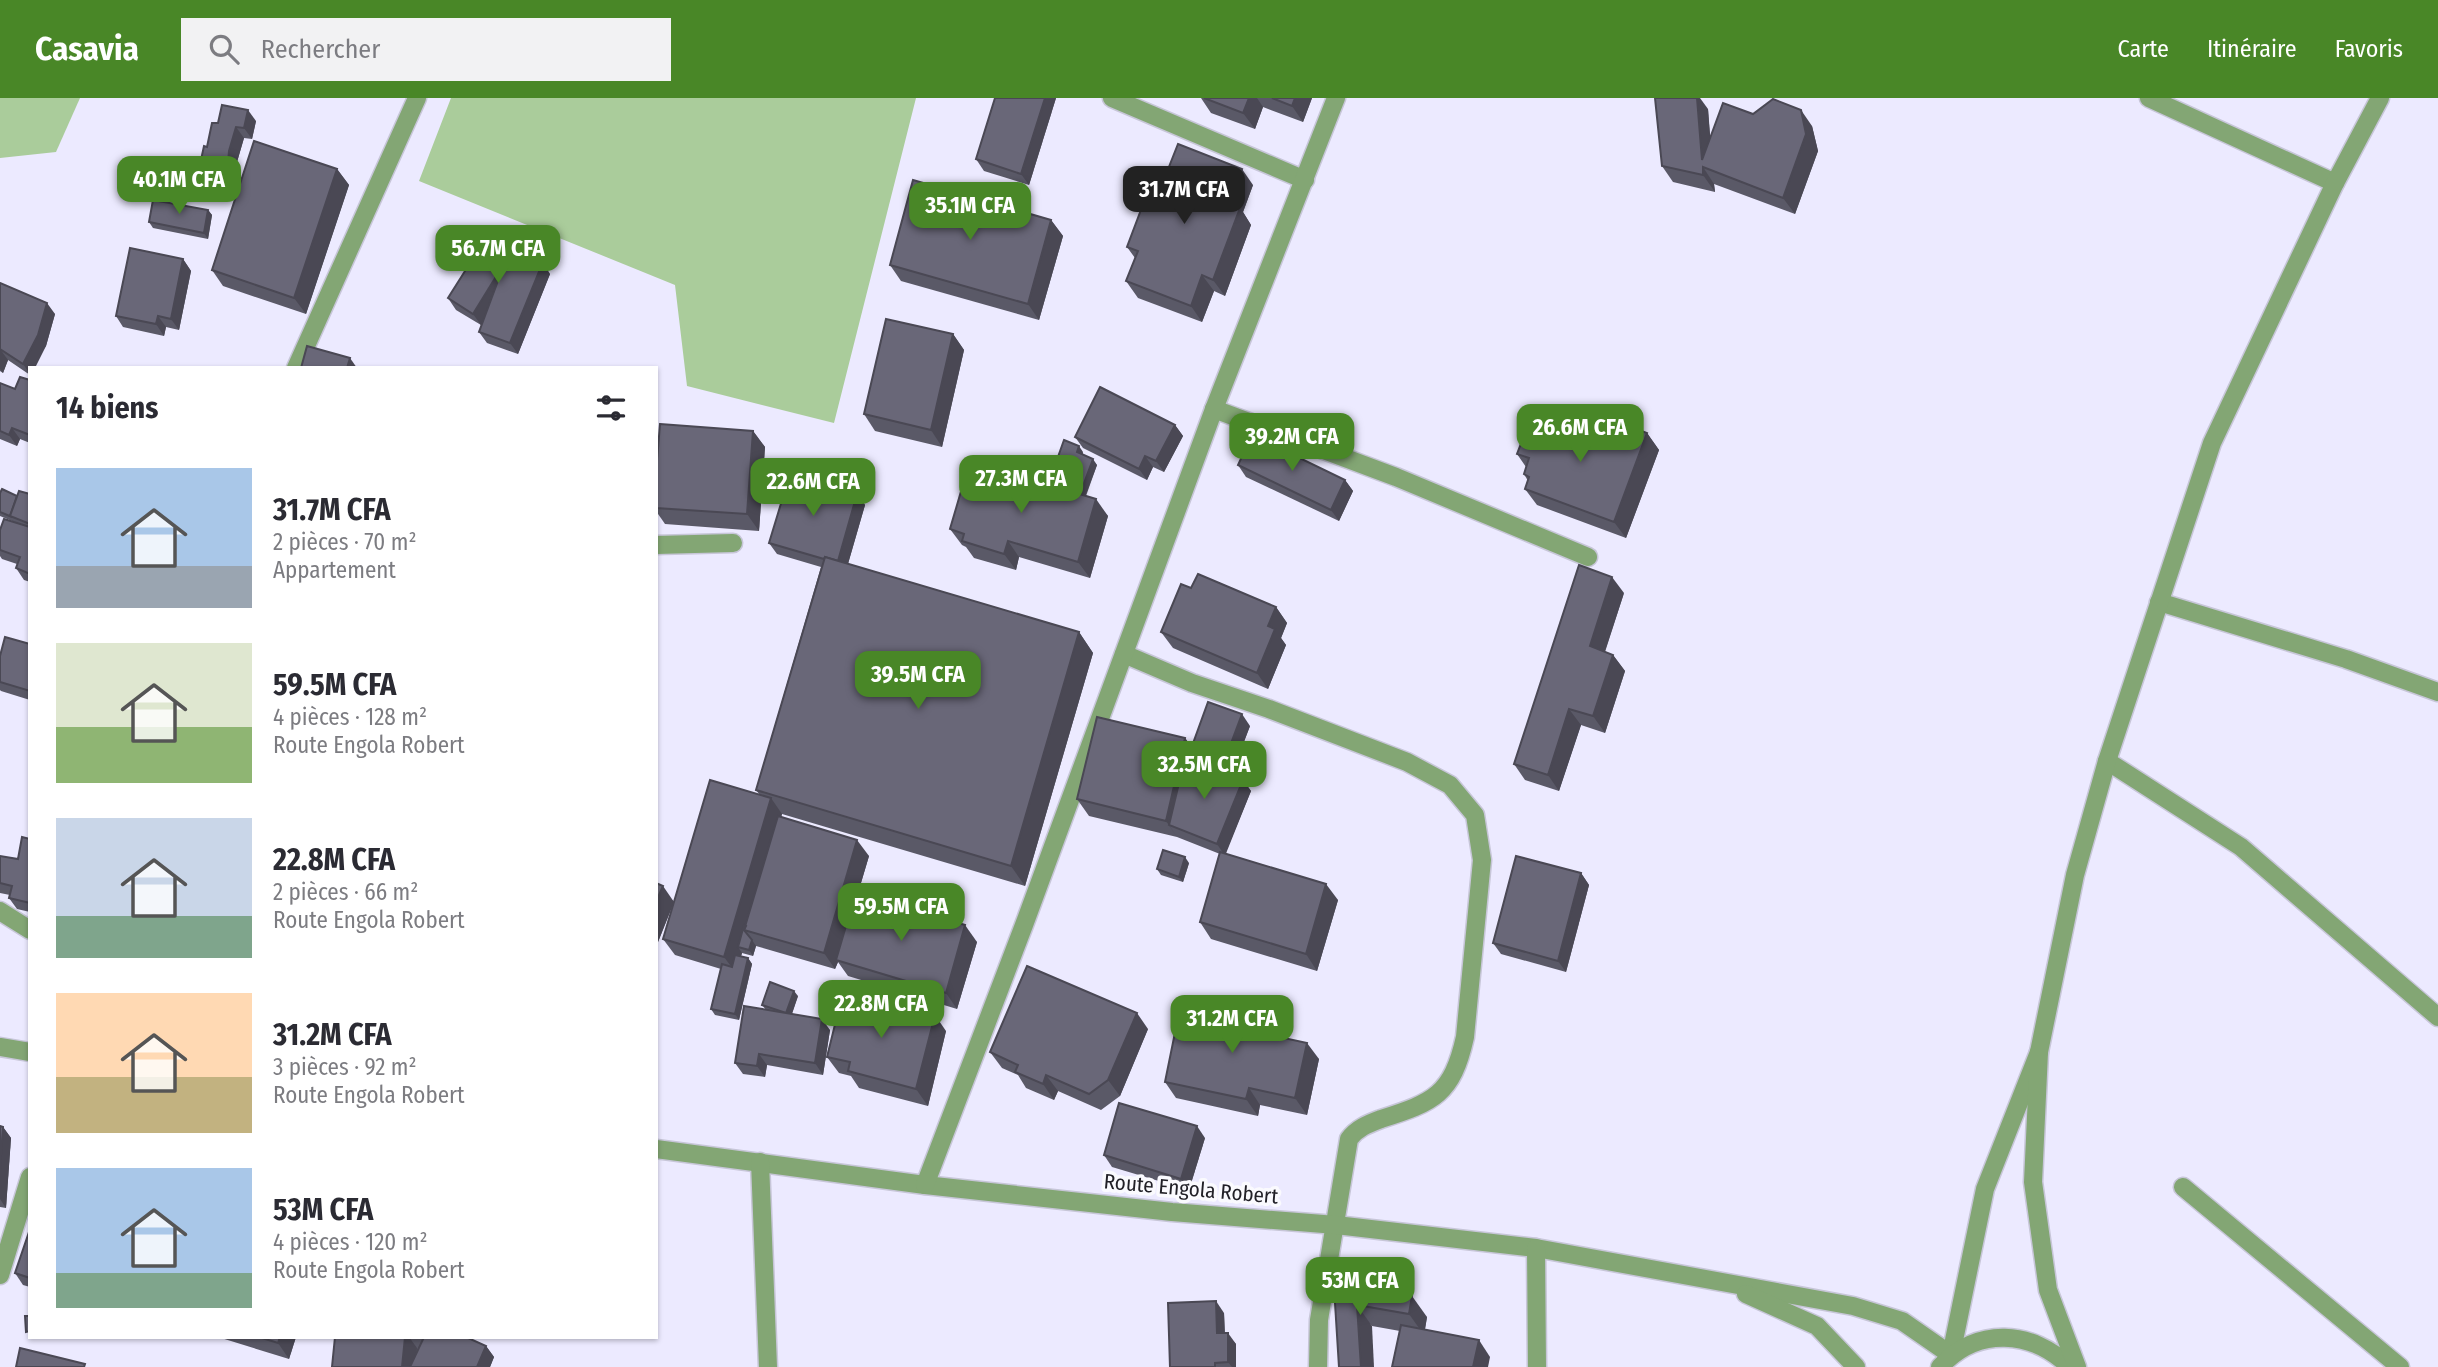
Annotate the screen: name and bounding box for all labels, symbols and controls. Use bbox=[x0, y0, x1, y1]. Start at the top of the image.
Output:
search box bbox=[181, 18, 671, 81]
text: Casavia bbox=[35, 29, 139, 69]
icon: search bbox=[205, 30, 243, 68]
text: Rechercher bbox=[261, 34, 380, 65]
text: Carte bbox=[2118, 35, 2169, 63]
text: Itinéraire bbox=[2207, 35, 2297, 63]
text: Favoris bbox=[2335, 35, 2403, 63]
pin: 40.1M CFA bbox=[99, 156, 259, 216]
text: 40.1M CFA bbox=[133, 165, 225, 193]
pin: 31.7M CFA bbox=[1104, 166, 1264, 226]
text: 31.7M CFA bbox=[1139, 175, 1229, 203]
pin: 35.1M CFA bbox=[890, 183, 1050, 242]
text: 35.1M CFA bbox=[925, 191, 1015, 219]
pin: 56.7M CFA bbox=[418, 226, 578, 285]
text: 56.7M CFA bbox=[451, 234, 545, 262]
icon: filters bbox=[592, 389, 630, 427]
text: 14 biens bbox=[56, 390, 158, 426]
pin: 26.6M CFA bbox=[1500, 404, 1660, 464]
text: 26.6M CFA bbox=[1533, 413, 1627, 441]
pin: 39.2M CFA bbox=[1212, 414, 1372, 473]
text: 39.2M CFA bbox=[1245, 422, 1339, 450]
pin: 27.3M CFA bbox=[941, 456, 1101, 515]
pin: 22.6M CFA bbox=[733, 458, 893, 518]
text: 27.3M CFA bbox=[975, 464, 1067, 492]
text: 22.6M CFA bbox=[766, 467, 860, 495]
text: 31.7M CFA bbox=[273, 492, 391, 528]
icon: home bbox=[112, 496, 196, 580]
text: 2 pièces · 70 m² bbox=[273, 528, 417, 556]
text: Appartement bbox=[273, 556, 396, 584]
pin: 39.5M CFA bbox=[838, 652, 998, 711]
text: 39.5M CFA bbox=[871, 660, 965, 688]
text: 59.5M CFA bbox=[273, 667, 396, 703]
icon: home bbox=[112, 671, 196, 755]
text: 4 pièces · 128 m² bbox=[273, 703, 427, 731]
text: Route Engola Robert bbox=[273, 731, 465, 759]
pin: 32.5M CFA bbox=[1124, 742, 1284, 801]
text: 32.5M CFA bbox=[1157, 750, 1251, 778]
text: 22.8M CFA bbox=[273, 842, 395, 878]
icon: home bbox=[112, 846, 196, 930]
text: 2 pièces · 66 m² bbox=[273, 878, 418, 906]
pin: 59.5M CFA bbox=[821, 884, 981, 943]
text: 59.5M CFA bbox=[854, 892, 948, 920]
text: Route Engola Robert bbox=[273, 906, 465, 934]
pin: 22.8M CFA bbox=[801, 981, 961, 1040]
text: 22.8M CFA bbox=[834, 989, 928, 1017]
pin: 31.2M CFA bbox=[1152, 996, 1312, 1055]
text: 31.2M CFA bbox=[1187, 1004, 1277, 1032]
text: 31.2M CFA bbox=[273, 1017, 392, 1053]
icon: home bbox=[112, 1021, 196, 1105]
text: 3 pièces · 92 m² bbox=[273, 1053, 417, 1081]
text: Route Engola Robert bbox=[273, 1081, 465, 1109]
street label: Route Engola Robert bbox=[1103, 1168, 1279, 1210]
text: 53M CFA bbox=[273, 1192, 373, 1228]
icon: home bbox=[112, 1196, 196, 1280]
text: 4 pièces · 120 m² bbox=[273, 1228, 428, 1256]
text: Route Engola Robert bbox=[273, 1256, 465, 1284]
pin: 53M CFA bbox=[1295, 1258, 1425, 1317]
text: 53M CFA bbox=[1322, 1266, 1398, 1294]

